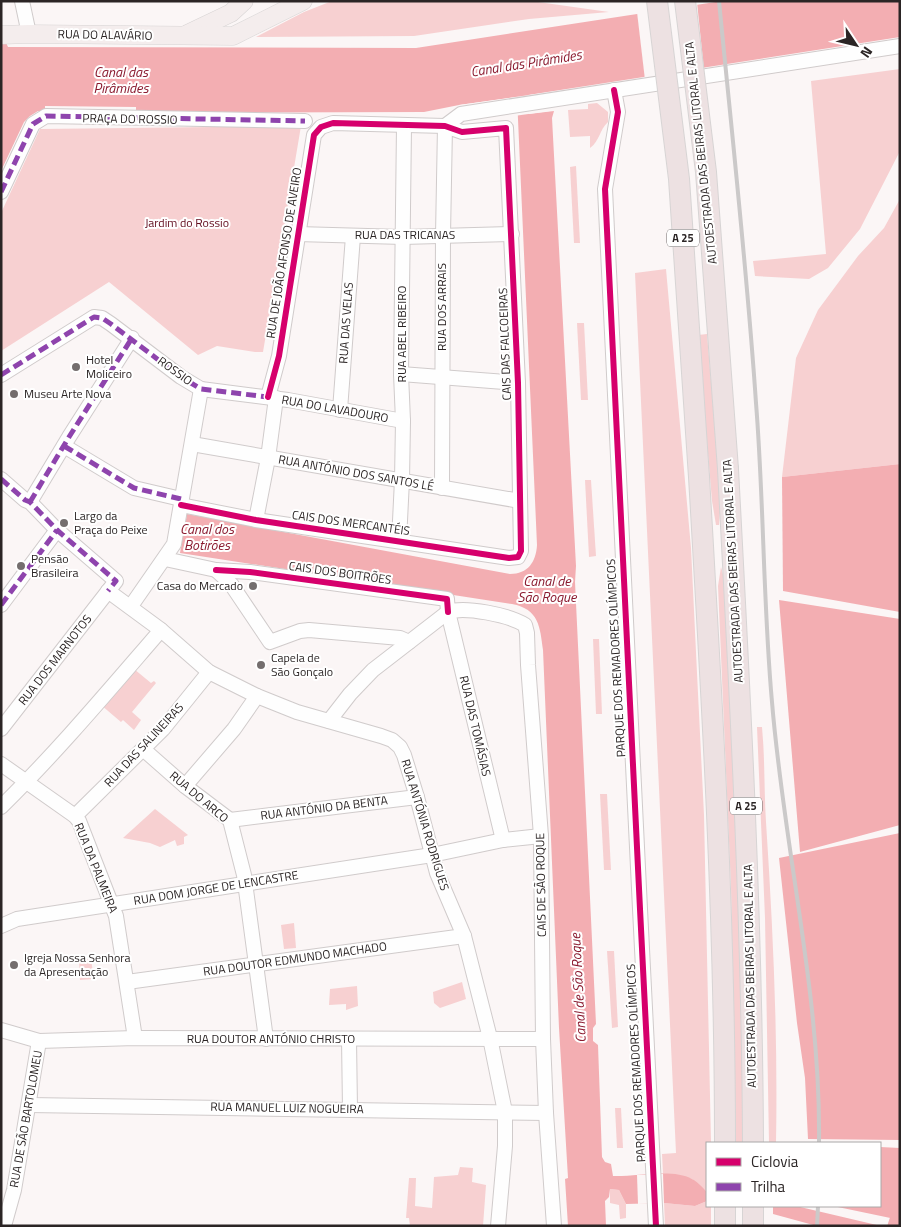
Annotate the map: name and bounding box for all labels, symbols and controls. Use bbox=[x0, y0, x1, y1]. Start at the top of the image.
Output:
north arrow bbox=[831, 20, 881, 70]
street label: RUA DO ALAVÁRIO bbox=[57, 24, 153, 45]
street label: AUTOESTRADA DAS BEIRAS LITORAL E ALTA bbox=[679, 41, 722, 265]
water label: Canal das Pirâmides bbox=[469, 43, 584, 82]
text: N bbox=[856, 43, 878, 63]
water label: Canal das Pirâmides bbox=[94, 61, 149, 98]
street label: PRAÇA DO ROSSIO bbox=[82, 108, 178, 129]
street label: RUA DE JOÃO AFONSO DE AVEIRO bbox=[261, 166, 306, 340]
park label: Jardim do Rossio bbox=[145, 213, 229, 232]
street label: RUA DAS TRICANAS bbox=[355, 225, 455, 244]
road number: A 25 bbox=[667, 230, 699, 247]
street label: RUA DOS ARRAIS bbox=[432, 263, 451, 351]
street label: RUA DAS VELAS bbox=[333, 282, 358, 364]
street label: RUA ABEL RIBEIRO bbox=[392, 285, 411, 383]
street label: CAIS DAS FALCOEIRAS bbox=[493, 287, 516, 401]
place label: Hotel Moliceiro bbox=[86, 350, 132, 383]
street label: ROSSIO bbox=[154, 351, 197, 390]
marker: Hotel Moliceiro bbox=[70, 361, 82, 373]
place label: Museu Arte Nova bbox=[24, 384, 111, 403]
marker: Museu Arte Nova bbox=[8, 388, 20, 400]
street label: RUA DO LAVADOURO bbox=[280, 390, 390, 427]
street label: RUA ANTÓNIO DOS SANTOS LÉ bbox=[277, 449, 436, 496]
street label: AUTOESTRADA DAS BEIRAS LITORAL E ALTA bbox=[717, 459, 748, 683]
street label: CAIS DOS MERCANTÉIS bbox=[291, 505, 411, 540]
place label: Largo da Praça do Peixe bbox=[74, 506, 148, 539]
marker: Largo da Praça do Peixe bbox=[58, 517, 70, 529]
water label: Canal dos Botirões bbox=[180, 518, 235, 555]
place label: Pensão Brasileira bbox=[31, 549, 78, 582]
street label: CAIS DOS BOITRÕES bbox=[287, 556, 393, 589]
street label: PARQUE DOS REMADORES OLÍMPICOS bbox=[601, 558, 630, 758]
marker: Pensão Brasileira bbox=[15, 560, 27, 572]
water label: Canal de São Roque bbox=[517, 570, 578, 607]
place label: Casa do Mercado bbox=[157, 576, 243, 595]
marker: Casa do Mercado bbox=[247, 580, 259, 592]
street label: RUA DOS MARNOTOS bbox=[13, 610, 96, 709]
place label: Capela de São Gonçalo bbox=[271, 648, 333, 681]
marker: Capela de São Gonçalo bbox=[255, 659, 267, 671]
street label: RUA DAS TOMÁSIAS bbox=[455, 674, 496, 778]
street label: RUA DAS SALINEIRAS bbox=[99, 698, 188, 791]
street label: RUA ANTÓNIA RODRIGUES bbox=[396, 757, 455, 893]
street label: RUA DO ARCO bbox=[166, 766, 233, 827]
street label: RUA ANTÓNIO DA BENTA bbox=[259, 790, 389, 825]
road number: A 25 bbox=[730, 798, 762, 814]
street label: RUA DA PALMEIRA bbox=[70, 820, 123, 916]
street label: CAIS DE SÃO ROQUE bbox=[530, 832, 551, 937]
street label: AUTOESTRADA DAS BEIRAS LITORAL E ALTA bbox=[738, 864, 761, 1088]
street label: RUA DOM JORGE DE LENCASTRE bbox=[132, 865, 300, 910]
water label: Canal de São Roque bbox=[564, 931, 591, 1043]
street label: RUA DOUTOR EDMUNDO MACHADO bbox=[202, 936, 388, 981]
place label: Igreja Nossa Senhora da Apresentação bbox=[24, 948, 131, 981]
marker: Igreja Nossa Senhora da Apresentação bbox=[8, 959, 20, 971]
street label: PARQUE DOS REMADORES OLÍMPICOS bbox=[621, 963, 650, 1163]
street label: RUA DOUTOR ANTÓNIO CHRISTO bbox=[187, 1029, 355, 1048]
street label: RUA DE SÃO BARTOLOMEU bbox=[4, 1049, 47, 1189]
street label: RUA MANUEL LUIZ NOGUEIRA bbox=[210, 1097, 364, 1118]
legend bbox=[706, 1142, 881, 1207]
text: Ciclovia bbox=[751, 1150, 799, 1173]
text: Trilha bbox=[751, 1175, 786, 1198]

